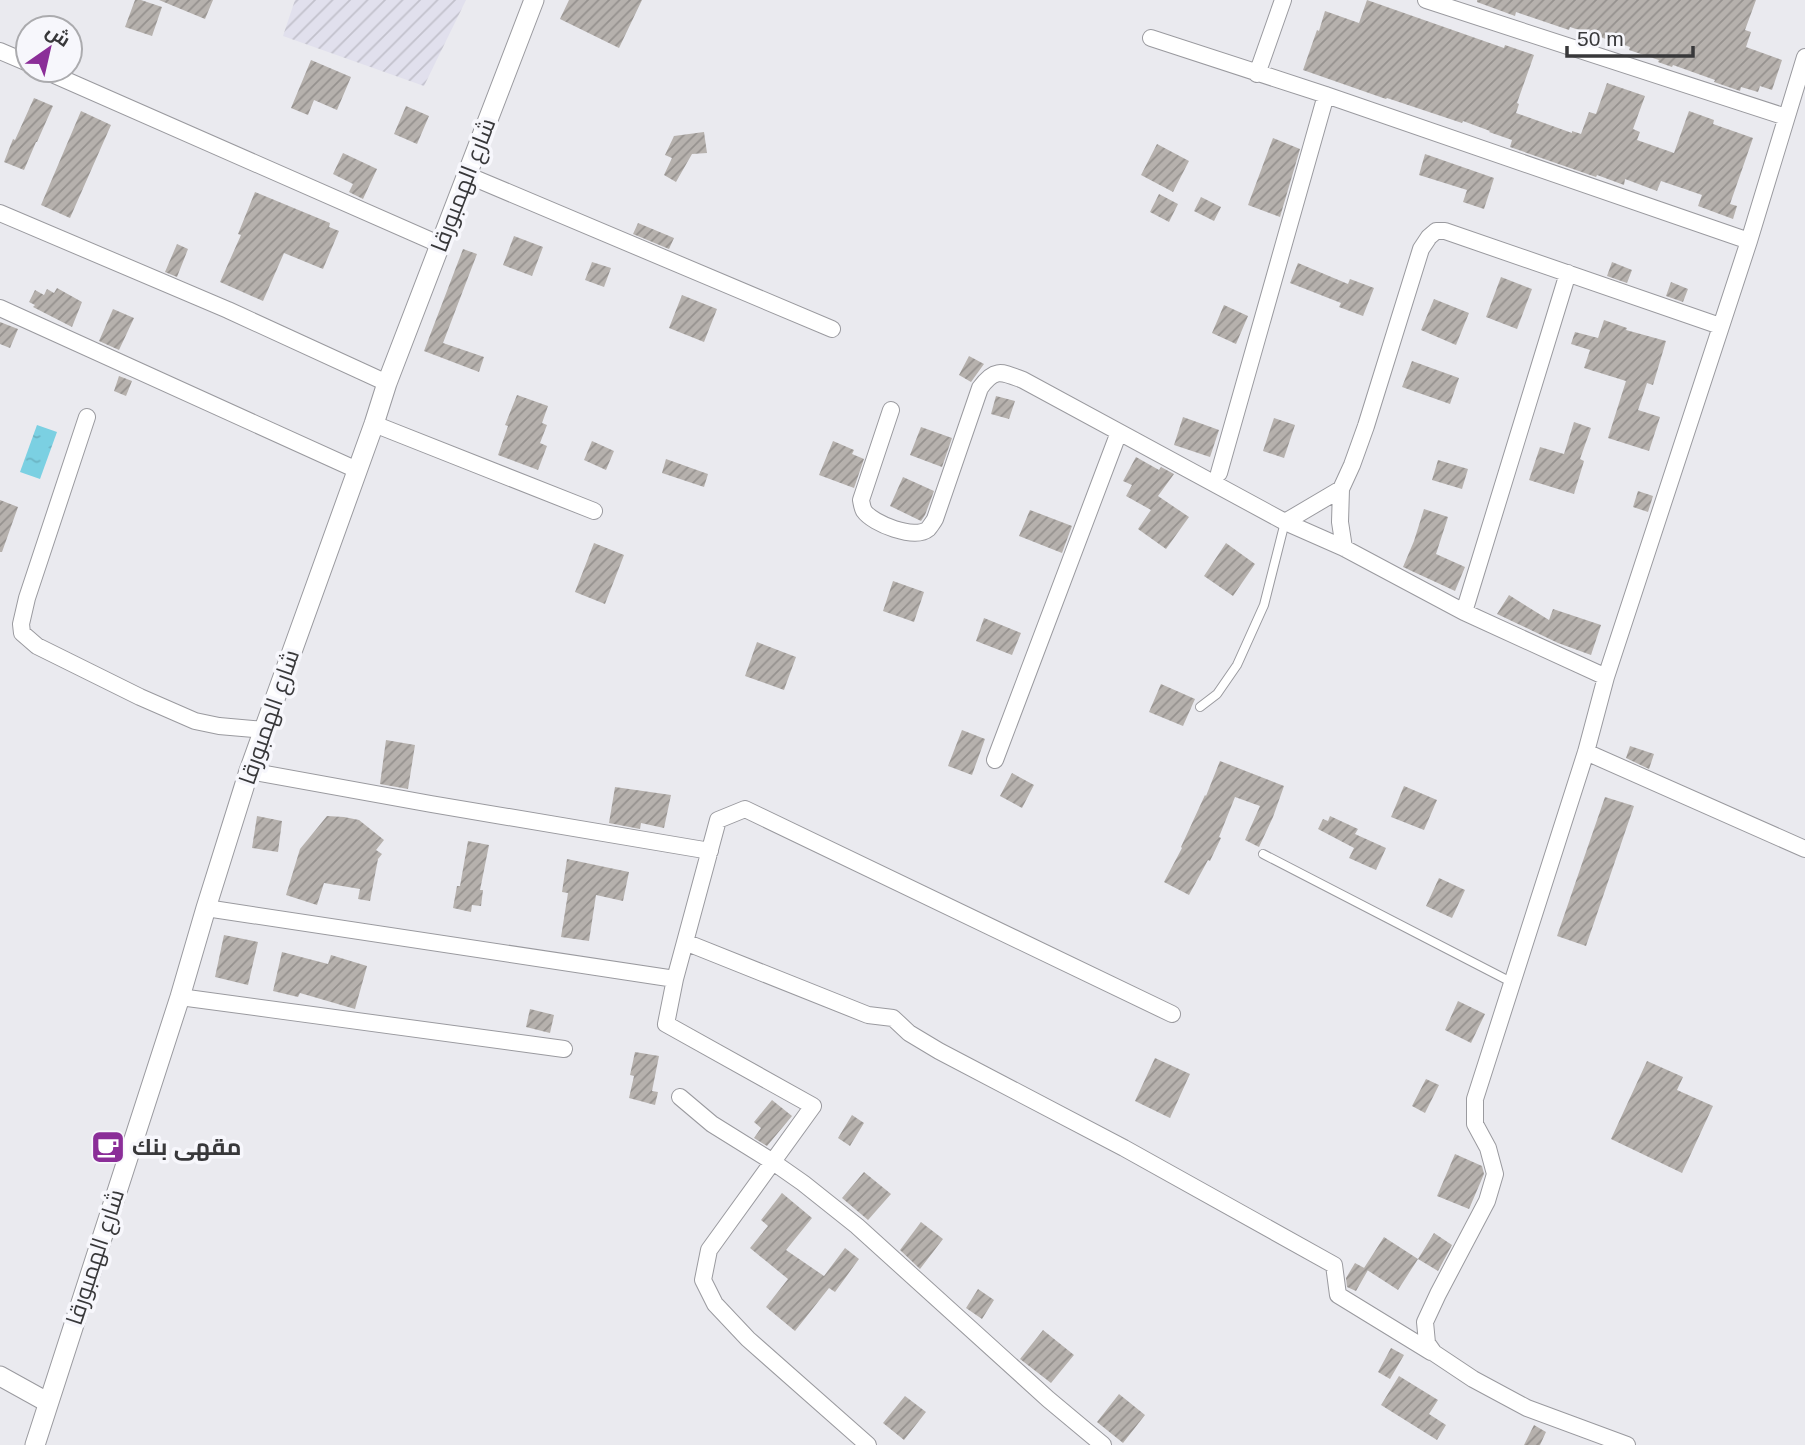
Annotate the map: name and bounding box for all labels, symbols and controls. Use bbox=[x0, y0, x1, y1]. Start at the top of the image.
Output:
north arrow bbox=[14, 14, 84, 84]
scale bar bbox=[1567, 14, 1693, 58]
text: ش bbox=[42, 20, 74, 52]
text: 50 m bbox=[1577, 27, 1624, 50]
street label: شارع الهمبورقا bbox=[426, 115, 503, 257]
street label: شارع الهمبورقا bbox=[234, 646, 307, 789]
cafe icon: مقهى بنك bbox=[89, 1128, 127, 1166]
place label: مقهى بنك bbox=[132, 1134, 242, 1161]
street label: شارع الهمبورقا bbox=[61, 1186, 132, 1329]

